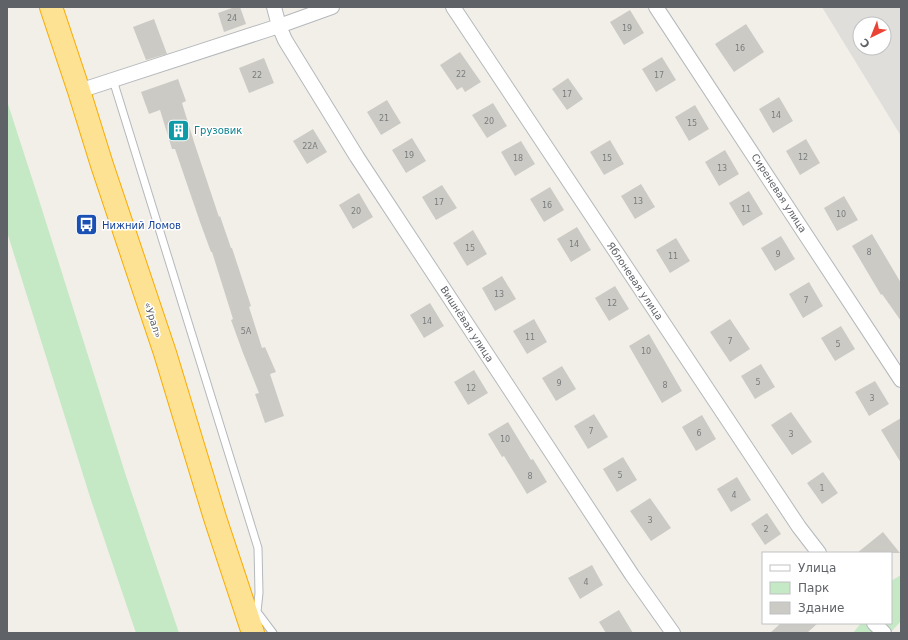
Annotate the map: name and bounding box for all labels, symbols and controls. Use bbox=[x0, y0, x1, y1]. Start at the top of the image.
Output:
house number: 24 bbox=[227, 14, 237, 23]
north arrow bbox=[852, 16, 892, 56]
house number: 19 bbox=[622, 24, 632, 33]
text: С bbox=[858, 35, 873, 50]
house number: 16 bbox=[735, 44, 745, 53]
house number: 22 bbox=[456, 70, 466, 79]
house number: 22 bbox=[252, 71, 262, 80]
house number: 17 bbox=[654, 71, 664, 80]
house number: 17 bbox=[562, 90, 572, 99]
house number: 14 bbox=[771, 111, 781, 120]
house number: 21 bbox=[379, 114, 389, 123]
building icon: Грузовик bbox=[166, 117, 192, 143]
house number: 20 bbox=[484, 117, 494, 126]
house number: 15 bbox=[687, 119, 697, 128]
place label: Грузовик bbox=[194, 125, 242, 136]
house number: 22А bbox=[302, 142, 318, 151]
house number: 19 bbox=[404, 151, 414, 160]
street label: Сиреневая улица bbox=[749, 152, 809, 234]
house number: 12 bbox=[798, 153, 808, 162]
house number: 18 bbox=[513, 154, 523, 163]
house number: 15 bbox=[602, 154, 612, 163]
house number: 13 bbox=[717, 164, 727, 173]
house number: 13 bbox=[633, 197, 643, 206]
house number: 17 bbox=[434, 198, 444, 207]
house number: 16 bbox=[542, 201, 552, 210]
house number: 11 bbox=[741, 205, 751, 214]
house number: 20 bbox=[351, 207, 361, 216]
house number: 10 bbox=[836, 210, 846, 219]
bus stop icon: Нижний Ломов bbox=[73, 212, 99, 238]
place label: Нижний Ломов bbox=[102, 220, 181, 231]
house number: 14 bbox=[569, 240, 579, 249]
street label: Яблоневая улица bbox=[605, 240, 665, 322]
house number: 15 bbox=[465, 244, 475, 253]
house number: 8 bbox=[866, 248, 872, 257]
house number: 9 bbox=[775, 250, 781, 259]
house number: 11 bbox=[668, 252, 678, 261]
street label: Вишнёвая улица bbox=[438, 284, 496, 364]
house number: 13 bbox=[494, 290, 504, 299]
house number: 7 bbox=[803, 296, 809, 305]
house number: 12 bbox=[607, 299, 617, 308]
street label: «Урал» bbox=[142, 301, 164, 339]
house number: 14 bbox=[422, 317, 432, 326]
house number: 5А bbox=[241, 327, 252, 336]
house number: 11 bbox=[525, 333, 535, 342]
house number: 7 bbox=[727, 337, 733, 346]
house number: 5 bbox=[835, 340, 841, 349]
house number: 10 bbox=[641, 347, 651, 356]
house number: 5 bbox=[755, 378, 761, 387]
house number: 9 bbox=[556, 379, 562, 388]
house number: 8 bbox=[662, 381, 668, 390]
house number: 12 bbox=[466, 384, 476, 393]
house number: 3 bbox=[869, 394, 875, 403]
house number: 7 bbox=[588, 427, 594, 436]
house number: 6 bbox=[696, 429, 702, 438]
house number: 3 bbox=[788, 430, 794, 439]
house number: 10 bbox=[500, 435, 510, 444]
house number: 5 bbox=[617, 471, 623, 480]
house number: 8 bbox=[527, 472, 533, 481]
house number: 1 bbox=[819, 484, 825, 493]
house number: 4 bbox=[731, 491, 737, 500]
house number: 3 bbox=[647, 516, 653, 525]
house number: 2 bbox=[763, 525, 769, 534]
legend bbox=[762, 552, 892, 624]
text: Улица bbox=[798, 561, 836, 575]
house number: 4 bbox=[583, 578, 589, 587]
text: Парк bbox=[798, 581, 829, 595]
text: Здание bbox=[798, 601, 844, 615]

